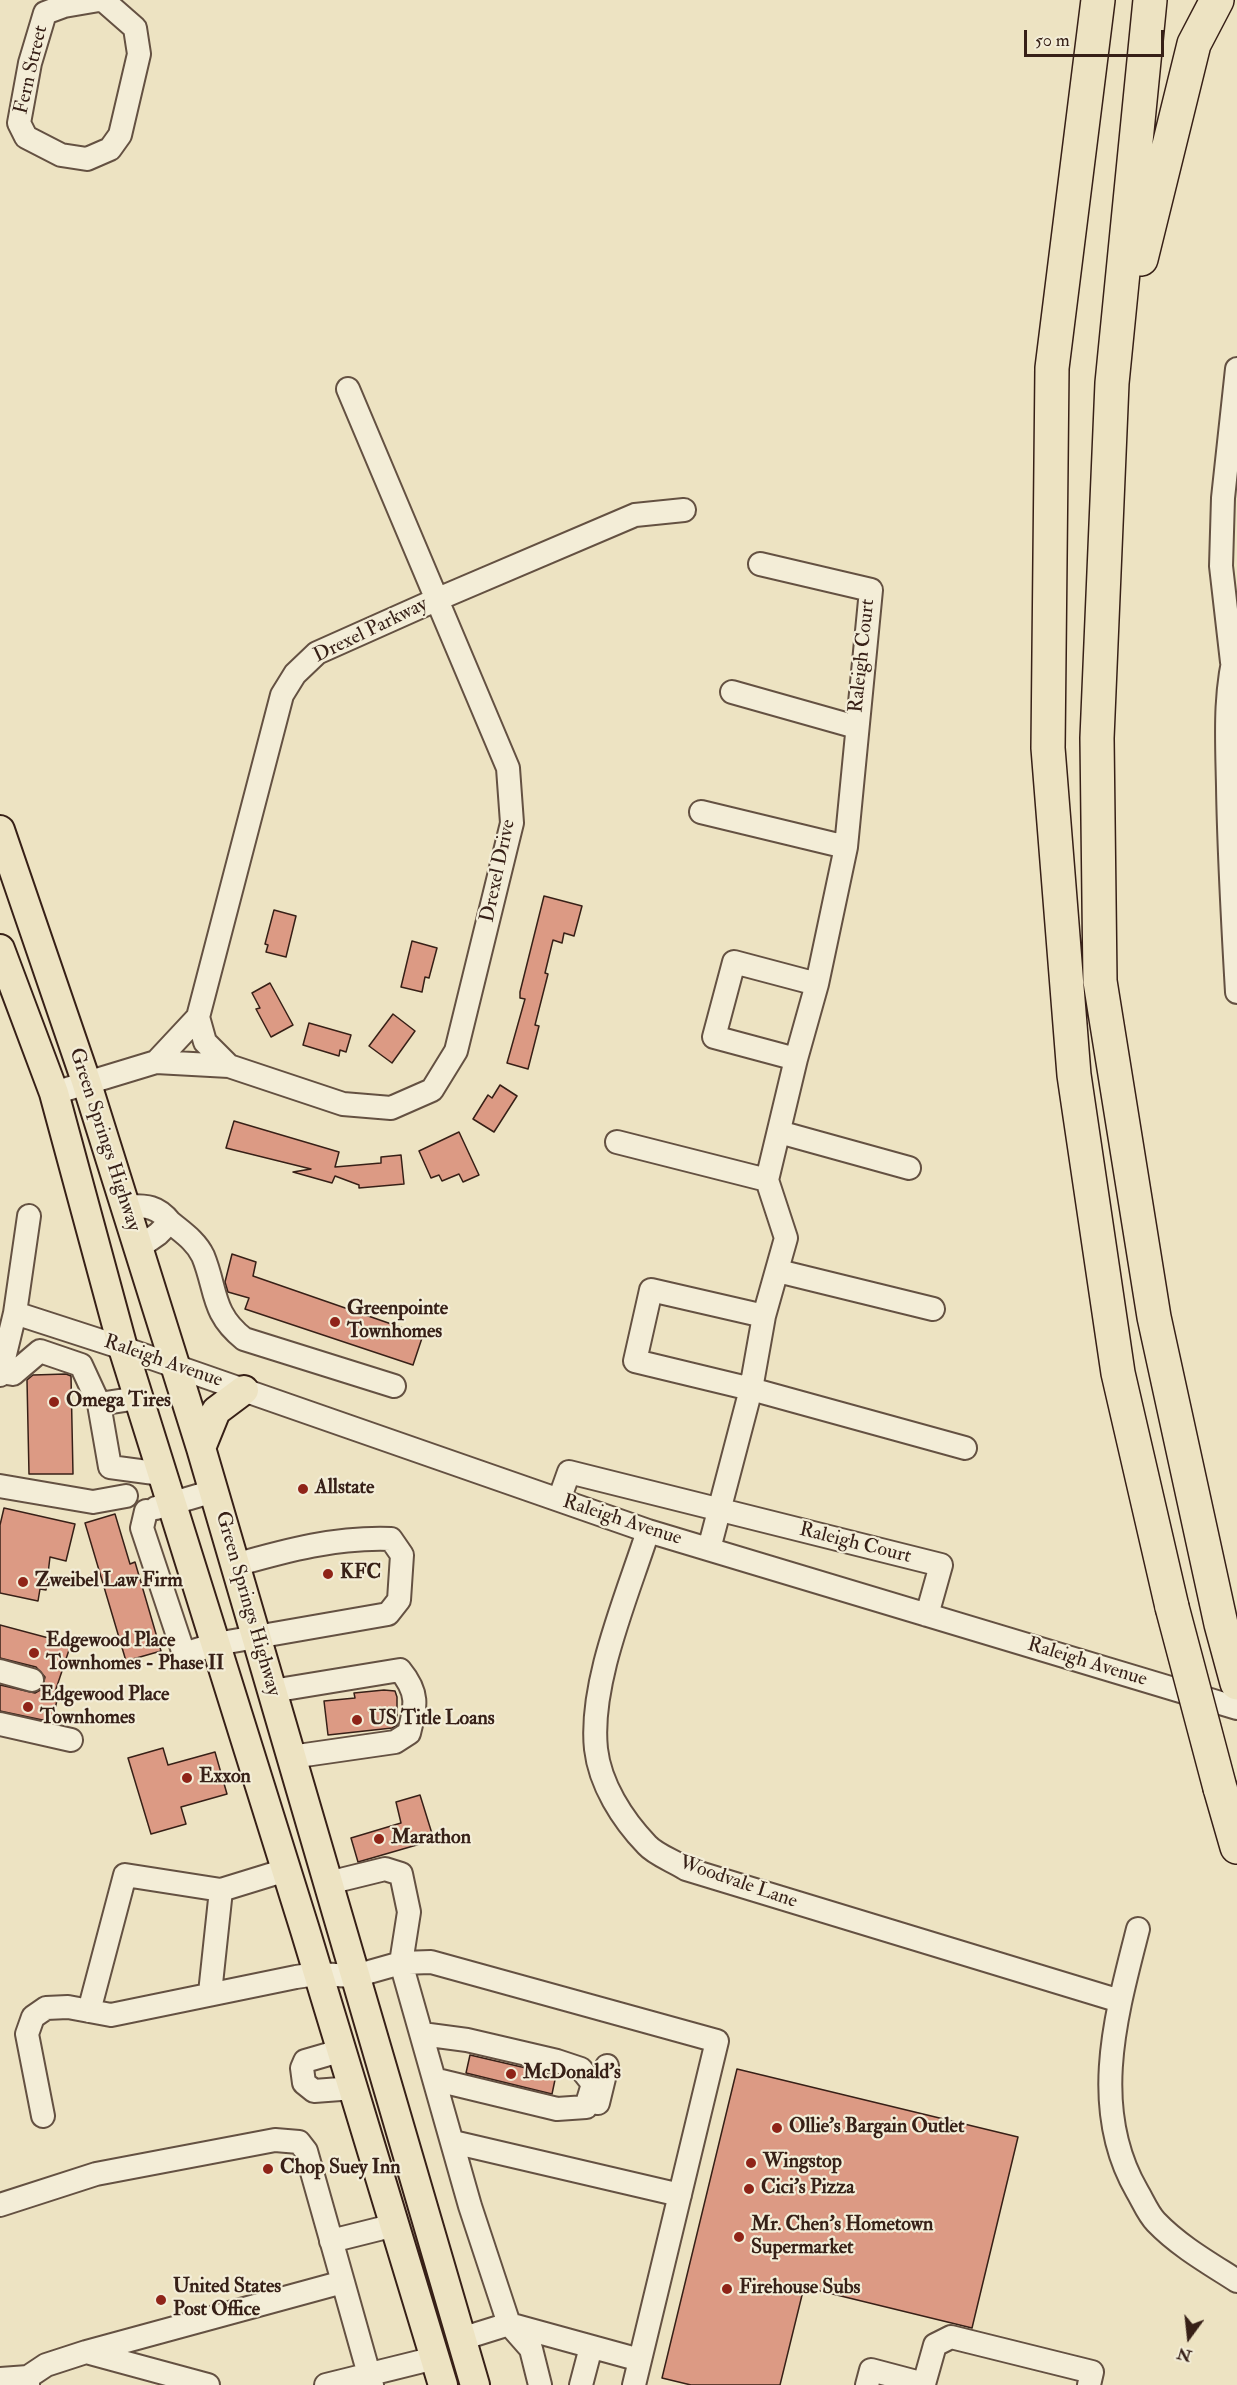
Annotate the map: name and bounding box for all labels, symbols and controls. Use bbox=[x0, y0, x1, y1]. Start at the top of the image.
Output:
scale bar bbox=[1027, 18, 1166, 56]
street label: Fern Street bbox=[10, 23, 54, 117]
text: 50 m bbox=[1035, 29, 1070, 52]
street label: Drexel Parkway bbox=[310, 593, 432, 669]
street label: Raleigh Court bbox=[845, 598, 881, 714]
street label: Drexel Drive bbox=[476, 818, 522, 924]
street label: Green Springs Highway bbox=[63, 1045, 145, 1235]
place label: Greenpointe Townhomes bbox=[347, 1298, 448, 1345]
marker: Greenpointe Townhomes bbox=[328, 1315, 342, 1329]
street label: Raleigh Avenue bbox=[101, 1331, 225, 1393]
place label: Omega Tires bbox=[66, 1390, 171, 1414]
marker: Omega Tires bbox=[47, 1395, 61, 1409]
place label: Allstate bbox=[315, 1477, 374, 1501]
marker: Allstate bbox=[296, 1482, 310, 1496]
street label: Raleigh Avenue bbox=[559, 1490, 685, 1552]
street label: Green Springs Highway bbox=[209, 1509, 285, 1699]
street label: Raleigh Court bbox=[797, 1519, 913, 1569]
place label: KFC bbox=[340, 1562, 381, 1586]
marker: KFC bbox=[321, 1567, 335, 1581]
place label: Zweibel Law Firm bbox=[35, 1570, 183, 1594]
marker: Zweibel Law Firm bbox=[16, 1575, 30, 1589]
place label: Edgewood Place Townhomes - Phase II bbox=[46, 1630, 224, 1677]
street label: Raleigh Avenue bbox=[1024, 1633, 1150, 1693]
marker: Edgewood Place Townhomes - Phase II bbox=[27, 1646, 41, 1660]
place label: Edgewood Place Townhomes bbox=[40, 1684, 169, 1731]
marker: Edgewood Place Townhomes bbox=[21, 1700, 35, 1714]
place label: US Title Loans bbox=[369, 1708, 495, 1732]
marker: US Title Loans bbox=[350, 1713, 364, 1727]
place label: Exxon bbox=[199, 1766, 251, 1790]
marker: Exxon bbox=[180, 1771, 194, 1785]
place label: Marathon bbox=[391, 1827, 471, 1851]
marker: Marathon bbox=[372, 1832, 386, 1846]
street label: Woodvale Lane bbox=[676, 1852, 800, 1914]
place label: McDonald's bbox=[523, 2062, 621, 2086]
marker: McDonald's bbox=[504, 2067, 518, 2081]
place label: Ollie's Bargain Outlet bbox=[789, 2116, 964, 2140]
marker: Ollie's Bargain Outlet bbox=[770, 2121, 784, 2135]
place label: Wingstop bbox=[763, 2151, 842, 2175]
marker: Wingstop bbox=[744, 2156, 758, 2170]
place label: Chop Suey Inn bbox=[280, 2157, 401, 2181]
marker: Chop Suey Inn bbox=[261, 2162, 275, 2176]
place label: Cici's Pizza bbox=[761, 2177, 854, 2201]
marker: Cici's Pizza bbox=[742, 2182, 756, 2196]
place label: Mr. Chen's Hometown Supermarket bbox=[751, 2214, 933, 2261]
marker: Mr. Chen's Hometown Supermarket bbox=[732, 2230, 746, 2244]
place label: United States Post Office bbox=[173, 2276, 281, 2323]
place label: Firehouse Subs bbox=[739, 2277, 860, 2301]
marker: Firehouse Subs bbox=[720, 2282, 734, 2296]
marker: United States Post Office bbox=[154, 2293, 168, 2307]
north arrow bbox=[1159, 2307, 1219, 2367]
text: N bbox=[1175, 2343, 1194, 2366]

